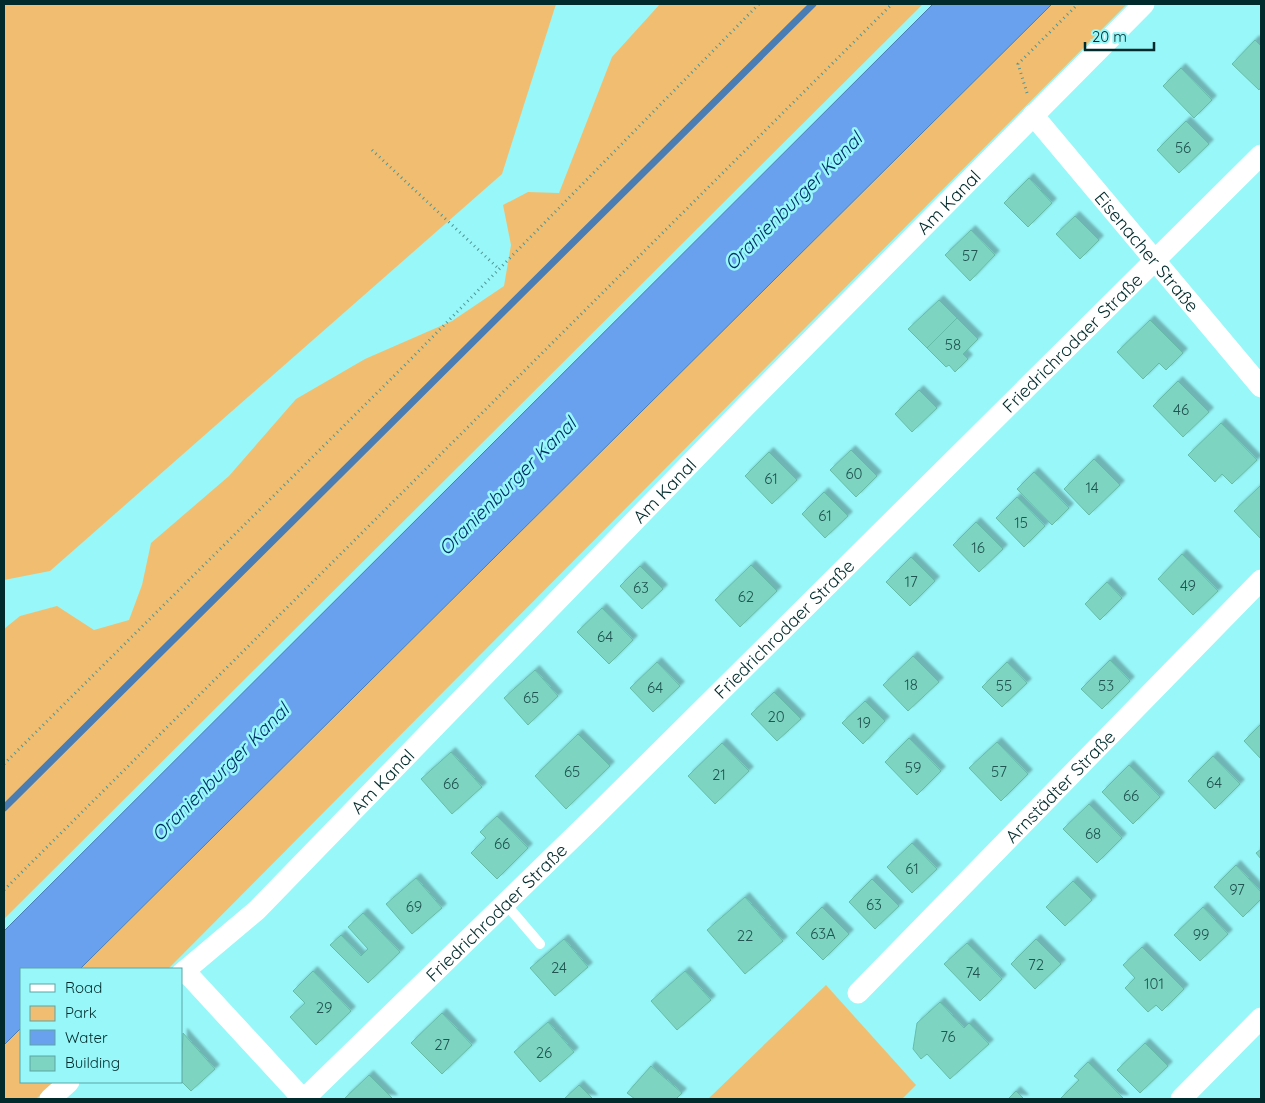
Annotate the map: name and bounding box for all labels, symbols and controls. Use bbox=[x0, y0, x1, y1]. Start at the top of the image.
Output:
scale bar bbox=[1085, 20, 1154, 52]
text: 20 m bbox=[1092, 27, 1127, 46]
water label: Oranienburger Kanal bbox=[719, 125, 869, 275]
house number: 56 bbox=[1175, 138, 1191, 157]
street label: Am Kanal bbox=[911, 165, 985, 239]
street label: Eisenacher Straße bbox=[1090, 186, 1205, 317]
house number: 57 bbox=[962, 246, 978, 265]
street label: Friedrichrodaer Straße bbox=[997, 268, 1147, 417]
house number: 58 bbox=[945, 335, 961, 354]
house number: 46 bbox=[1173, 400, 1189, 419]
water label: Oranienburger Kanal bbox=[433, 410, 583, 560]
street label: Am Kanal bbox=[627, 453, 701, 528]
house number: 60 bbox=[846, 464, 863, 483]
house number: 61 bbox=[764, 469, 778, 488]
house number: 14 bbox=[1085, 478, 1099, 497]
house number: 61 bbox=[818, 506, 832, 525]
house number: 15 bbox=[1014, 513, 1028, 532]
house number: 16 bbox=[971, 538, 985, 557]
street label: Friedrichrodaer Straße bbox=[709, 554, 859, 703]
house number: 17 bbox=[904, 572, 918, 591]
house number: 49 bbox=[1180, 576, 1196, 595]
house number: 63 bbox=[633, 578, 649, 597]
house number: 62 bbox=[738, 587, 754, 606]
house number: 64 bbox=[597, 627, 613, 646]
house number: 18 bbox=[904, 675, 918, 694]
house number: 55 bbox=[996, 676, 1012, 695]
house number: 53 bbox=[1098, 676, 1114, 695]
house number: 64 bbox=[647, 678, 663, 697]
house number: 65 bbox=[523, 688, 539, 707]
water label: Oranienburger Kanal bbox=[146, 696, 296, 846]
house number: 20 bbox=[767, 707, 785, 726]
house number: 19 bbox=[857, 713, 871, 732]
street label: Arnstädter Straße bbox=[1000, 725, 1120, 847]
street label: Am Kanal bbox=[345, 744, 419, 818]
house number: 59 bbox=[905, 758, 921, 777]
house number: 65 bbox=[564, 762, 580, 781]
house number: 57 bbox=[991, 762, 1007, 781]
house number: 21 bbox=[712, 765, 726, 784]
house number: 64 bbox=[1206, 773, 1222, 792]
house number: 66 bbox=[443, 774, 459, 793]
house number: 66 bbox=[1123, 786, 1139, 805]
house number: 68 bbox=[1085, 824, 1101, 843]
house number: 66 bbox=[494, 834, 510, 853]
street label: Friedrichrodaer Straße bbox=[421, 838, 572, 986]
house number: 61 bbox=[905, 859, 919, 878]
house number: 97 bbox=[1229, 880, 1245, 899]
house number: 63 bbox=[866, 895, 882, 914]
house number: 69 bbox=[406, 897, 422, 916]
house number: 63A bbox=[810, 924, 836, 943]
house number: 99 bbox=[1193, 925, 1209, 944]
house number: 22 bbox=[737, 926, 753, 945]
house number: 72 bbox=[1028, 955, 1044, 974]
house number: 24 bbox=[551, 958, 567, 977]
house number: 74 bbox=[965, 963, 981, 982]
legend bbox=[20, 968, 182, 1083]
house number: 101 bbox=[1144, 974, 1164, 993]
text: Road bbox=[65, 978, 102, 997]
house number: 29 bbox=[316, 998, 332, 1017]
text: Park bbox=[65, 1003, 97, 1022]
house number: 76 bbox=[940, 1027, 956, 1046]
text: Water bbox=[65, 1028, 108, 1047]
house number: 27 bbox=[434, 1035, 450, 1054]
house number: 26 bbox=[536, 1043, 552, 1062]
text: Building bbox=[65, 1053, 120, 1072]

